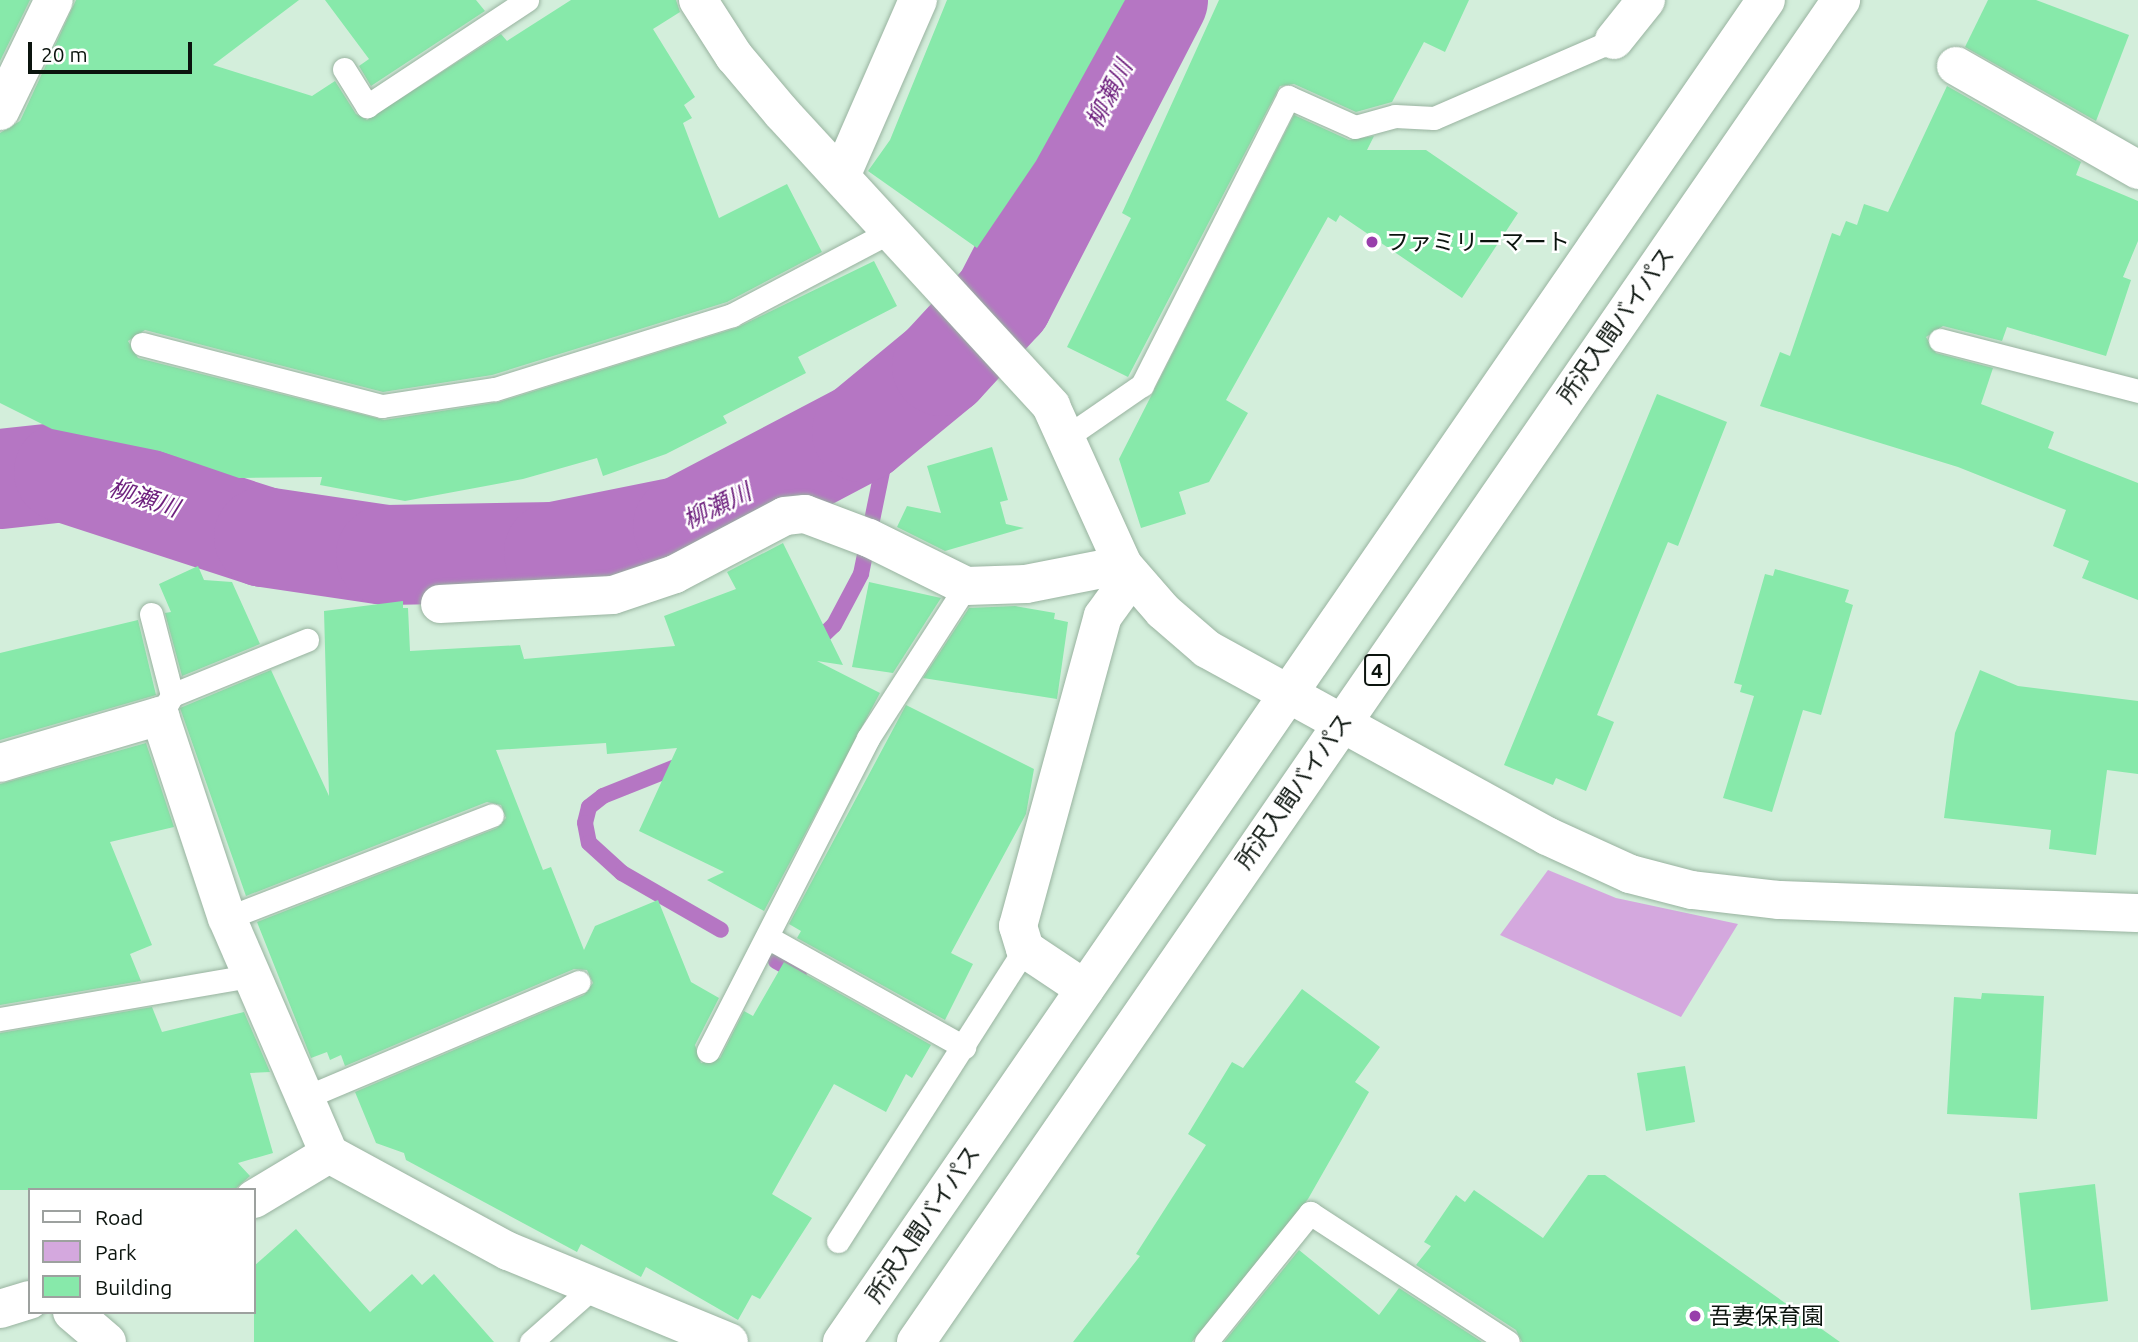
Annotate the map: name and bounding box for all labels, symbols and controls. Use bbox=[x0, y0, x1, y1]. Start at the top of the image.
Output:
scale bar bbox=[32, 28, 196, 72]
text: 20 m bbox=[41, 42, 88, 66]
water label: 柳瀬川 bbox=[1080, 55, 1138, 133]
place label: ファミリーマート bbox=[1386, 228, 1570, 256]
marker: ファミリーマート bbox=[1364, 234, 1380, 250]
street label: 所沢入間バイパス bbox=[1552, 242, 1680, 408]
water label: 柳瀬川 bbox=[105, 473, 183, 523]
water label: 柳瀬川 bbox=[678, 477, 756, 535]
road number: 4 bbox=[1363, 652, 1391, 688]
street label: 所沢入間バイパス bbox=[1230, 708, 1358, 874]
street label: 所沢入間バイパス bbox=[860, 1140, 986, 1308]
legend bbox=[28, 1188, 256, 1314]
text: Road bbox=[95, 1205, 143, 1229]
text: Park bbox=[95, 1240, 137, 1264]
text: Building bbox=[95, 1275, 172, 1299]
place label: 吾妻保育園 bbox=[1709, 1302, 1824, 1330]
marker: 吾妻保育園 bbox=[1687, 1308, 1703, 1324]

